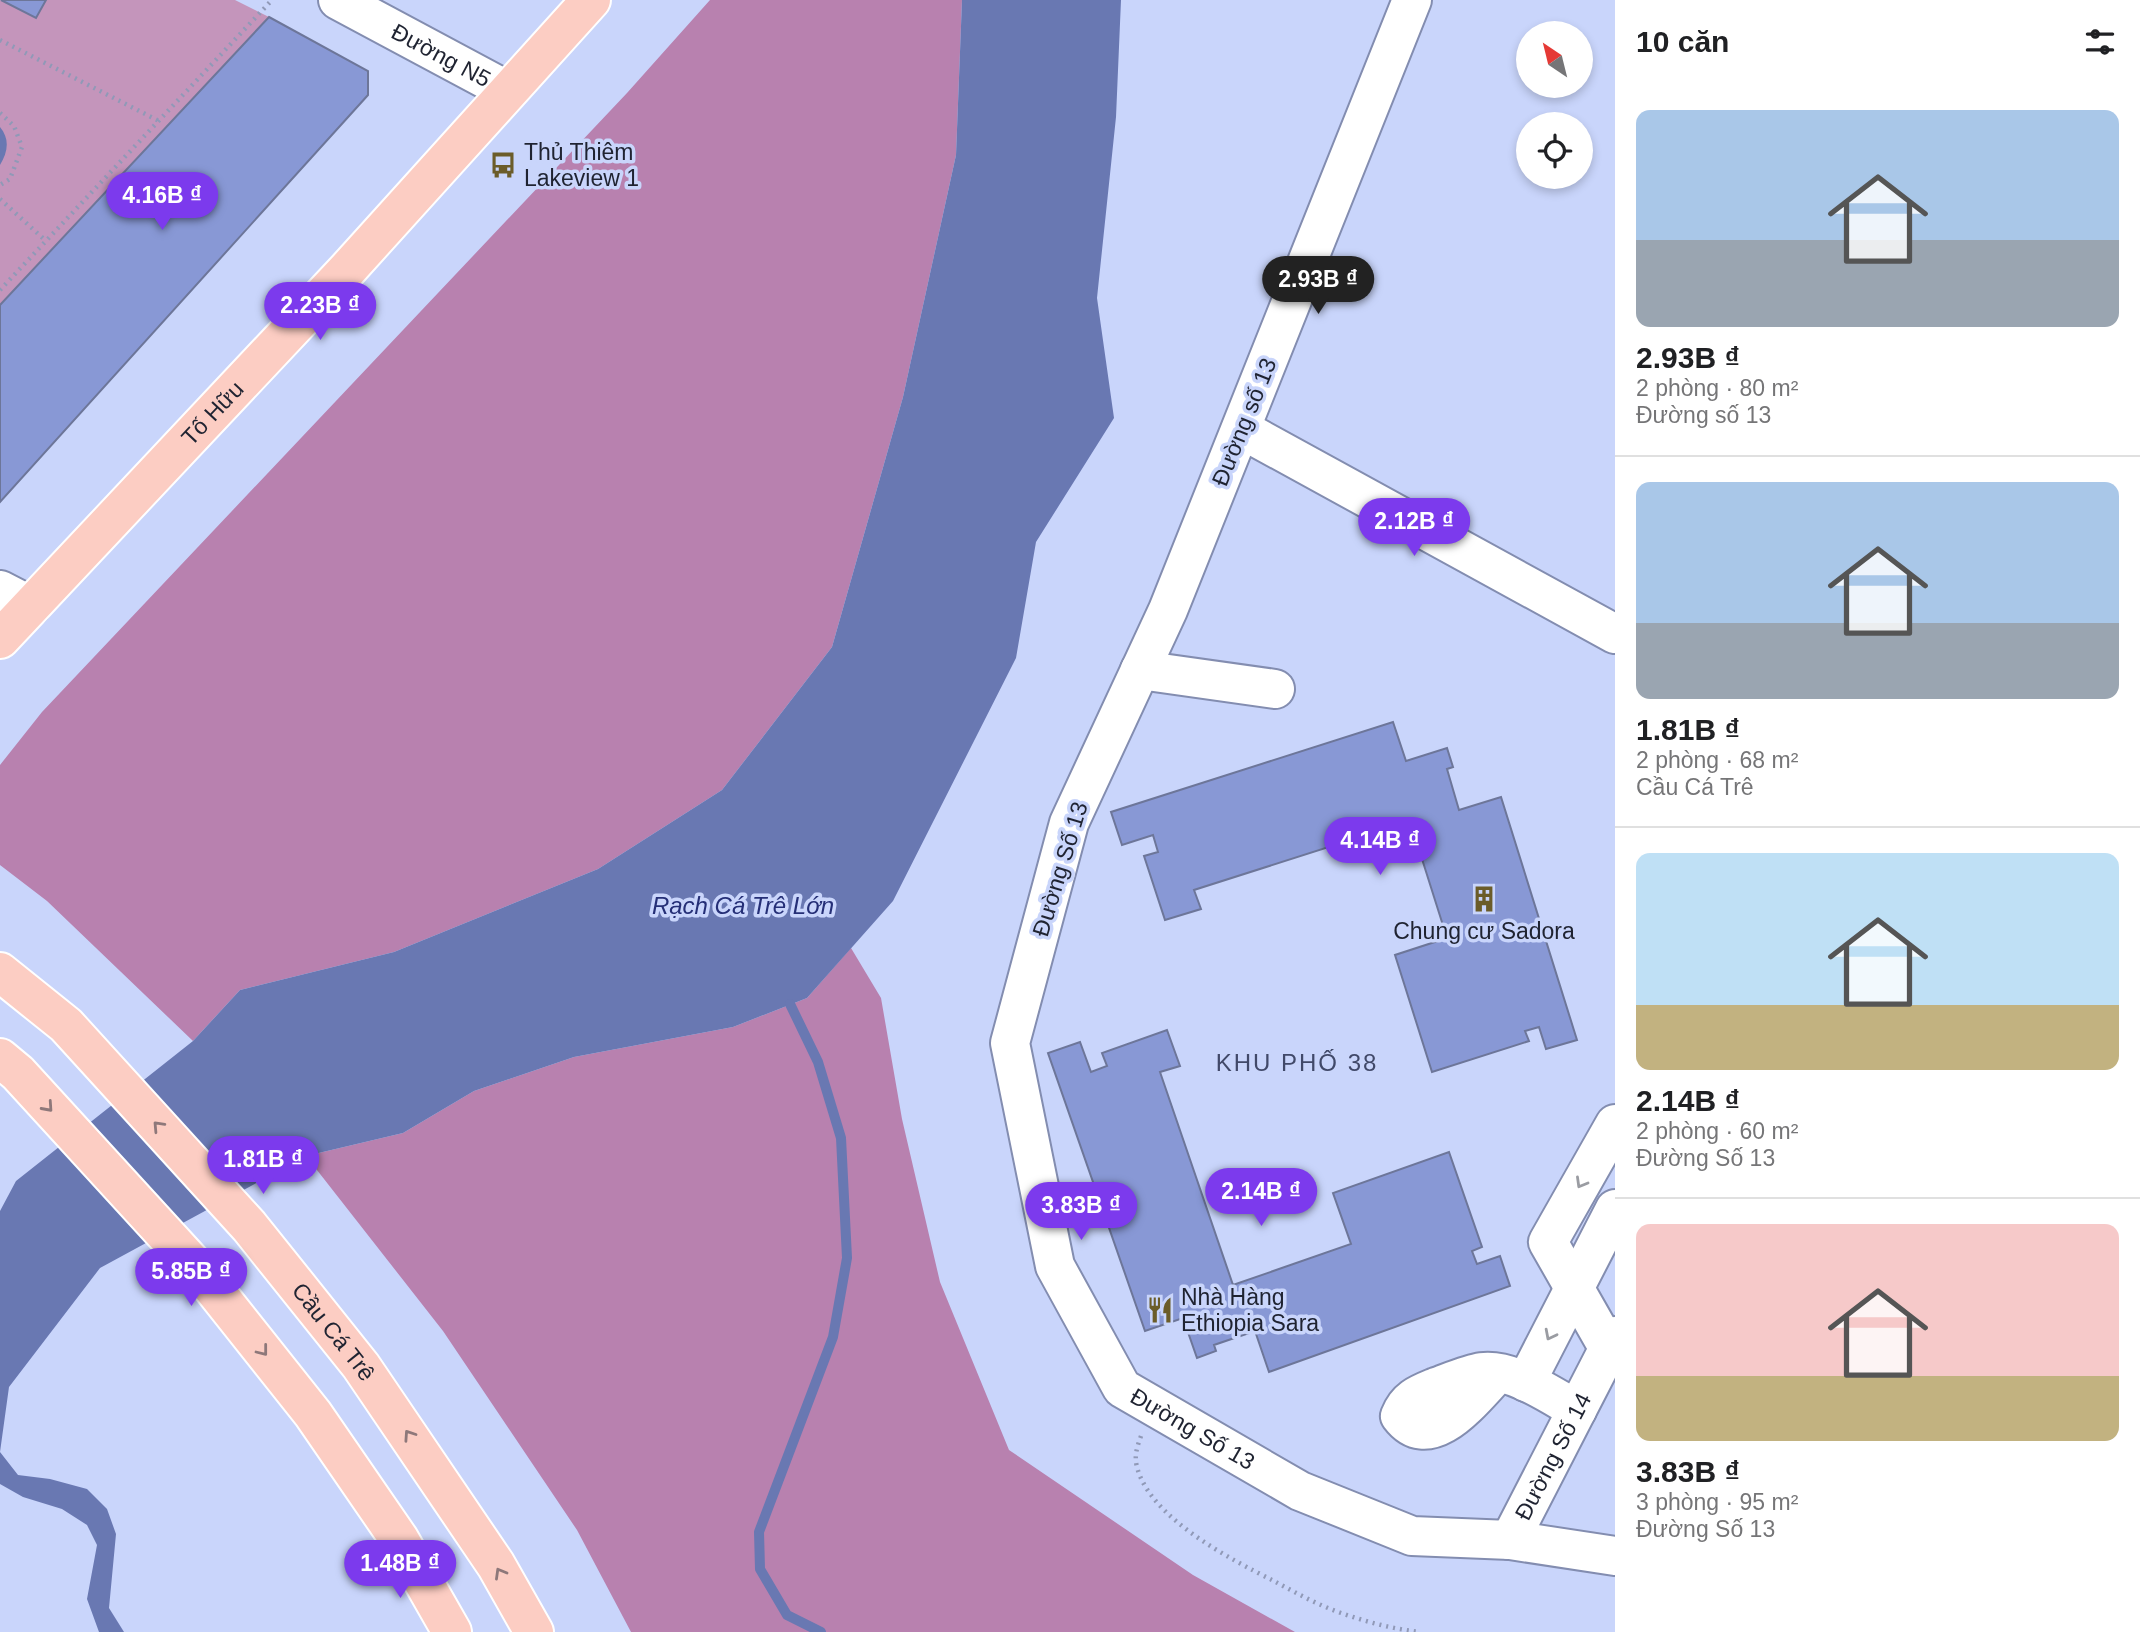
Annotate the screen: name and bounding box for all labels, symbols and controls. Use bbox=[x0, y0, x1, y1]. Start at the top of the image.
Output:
street label: Đường N5 bbox=[387, 18, 495, 92]
north arrow bbox=[1516, 21, 1592, 98]
map controls bbox=[1516, 21, 1593, 189]
icon: filters bbox=[2081, 23, 2119, 61]
text: 10 căn bbox=[1636, 25, 1729, 58]
button: locate bbox=[1516, 112, 1593, 189]
place label: Thủ Thiêm Lakeview 1 bbox=[524, 139, 639, 191]
bus stop icon: Thủ Thiêm Lakeview 1 bbox=[488, 150, 518, 180]
icon: home bbox=[1815, 156, 1941, 282]
pin: 4.16B ₫ bbox=[97, 173, 227, 232]
text: 4.16B ₫ bbox=[122, 182, 202, 208]
pin: 2.93B ₫ bbox=[1253, 256, 1383, 316]
text: 2.93B ₫ bbox=[1278, 266, 1358, 292]
pin: 2.23B ₫ bbox=[255, 282, 385, 342]
text: 2.23B ₫ bbox=[280, 292, 360, 318]
text: 2.93B ₫ bbox=[1636, 341, 1740, 374]
street label: Đường số 13 bbox=[1207, 354, 1281, 490]
text: 2 phòng · 80 m² bbox=[1636, 375, 1798, 401]
street label: Tố Hữu bbox=[176, 376, 249, 451]
text: Đường số 13 bbox=[1636, 402, 1771, 428]
pin: 2.12B ₫ bbox=[1349, 498, 1479, 558]
text: 2.12B ₫ bbox=[1374, 508, 1454, 534]
icon: home bbox=[1815, 528, 1941, 654]
text: 1.81B ₫ bbox=[1636, 713, 1740, 746]
text: 2 phòng · 68 m² bbox=[1636, 747, 1798, 773]
text: Cầu Cá Trê bbox=[1636, 774, 1754, 800]
street label: Đường Số 13 bbox=[1027, 799, 1093, 939]
pin: 4.14B ₫ bbox=[1315, 818, 1445, 877]
text: 4.14B ₫ bbox=[1340, 827, 1420, 853]
building icon: Chung cư Sadora bbox=[1469, 884, 1499, 914]
water label: Rạch Cá Trê Lớn bbox=[652, 892, 834, 919]
icon: home bbox=[1815, 899, 1941, 1025]
place label: Chung cư Sadora bbox=[1393, 918, 1575, 944]
district label: KHU PHỐ 38 bbox=[1216, 1049, 1378, 1076]
text: 2.14B ₫ bbox=[1636, 1084, 1740, 1117]
one-way arrow bbox=[40, 1098, 52, 1111]
text: 2 phòng · 60 m² bbox=[1636, 1118, 1798, 1144]
one-way arrow bbox=[153, 1121, 166, 1134]
pin: 1.81B ₫ bbox=[198, 1136, 328, 1196]
text: Đường Số 13 bbox=[1636, 1145, 1775, 1171]
text: 1.81B ₫ bbox=[223, 1146, 303, 1172]
pin: 2.14B ₫ bbox=[1196, 1168, 1326, 1228]
one-way arrow bbox=[1576, 1176, 1589, 1188]
text: 2.14B ₫ bbox=[1221, 1178, 1301, 1204]
pin: 3.83B ₫ bbox=[1016, 1182, 1146, 1242]
text: 3.83B ₫ bbox=[1041, 1192, 1121, 1218]
pin: 5.85B ₫ bbox=[126, 1248, 256, 1308]
text: 5.85B ₫ bbox=[151, 1258, 231, 1284]
icon: home bbox=[1815, 1270, 1941, 1396]
street label: Cầu Cá Trê bbox=[287, 1278, 380, 1386]
place label: Nhà Hàng Ethiopia Sara bbox=[1181, 1284, 1319, 1336]
restaurant icon: Nhà Hàng Ethiopia Sara bbox=[1145, 1295, 1175, 1325]
one-way arrow bbox=[1545, 1328, 1558, 1340]
one-way arrow bbox=[254, 1343, 267, 1356]
street label: Đường Số 13 bbox=[1126, 1383, 1259, 1475]
street label: Đường Số 14 bbox=[1510, 1388, 1597, 1524]
one-way arrow bbox=[405, 1430, 417, 1443]
text: 3.83B ₫ bbox=[1636, 1455, 1740, 1488]
text: 3 phòng · 95 m² bbox=[1636, 1489, 1798, 1515]
text: Đường Số 13 bbox=[1636, 1516, 1775, 1542]
pin: 1.48B ₫ bbox=[335, 1540, 465, 1600]
text: 1.48B ₫ bbox=[360, 1550, 440, 1576]
one-way arrow bbox=[496, 1567, 509, 1580]

